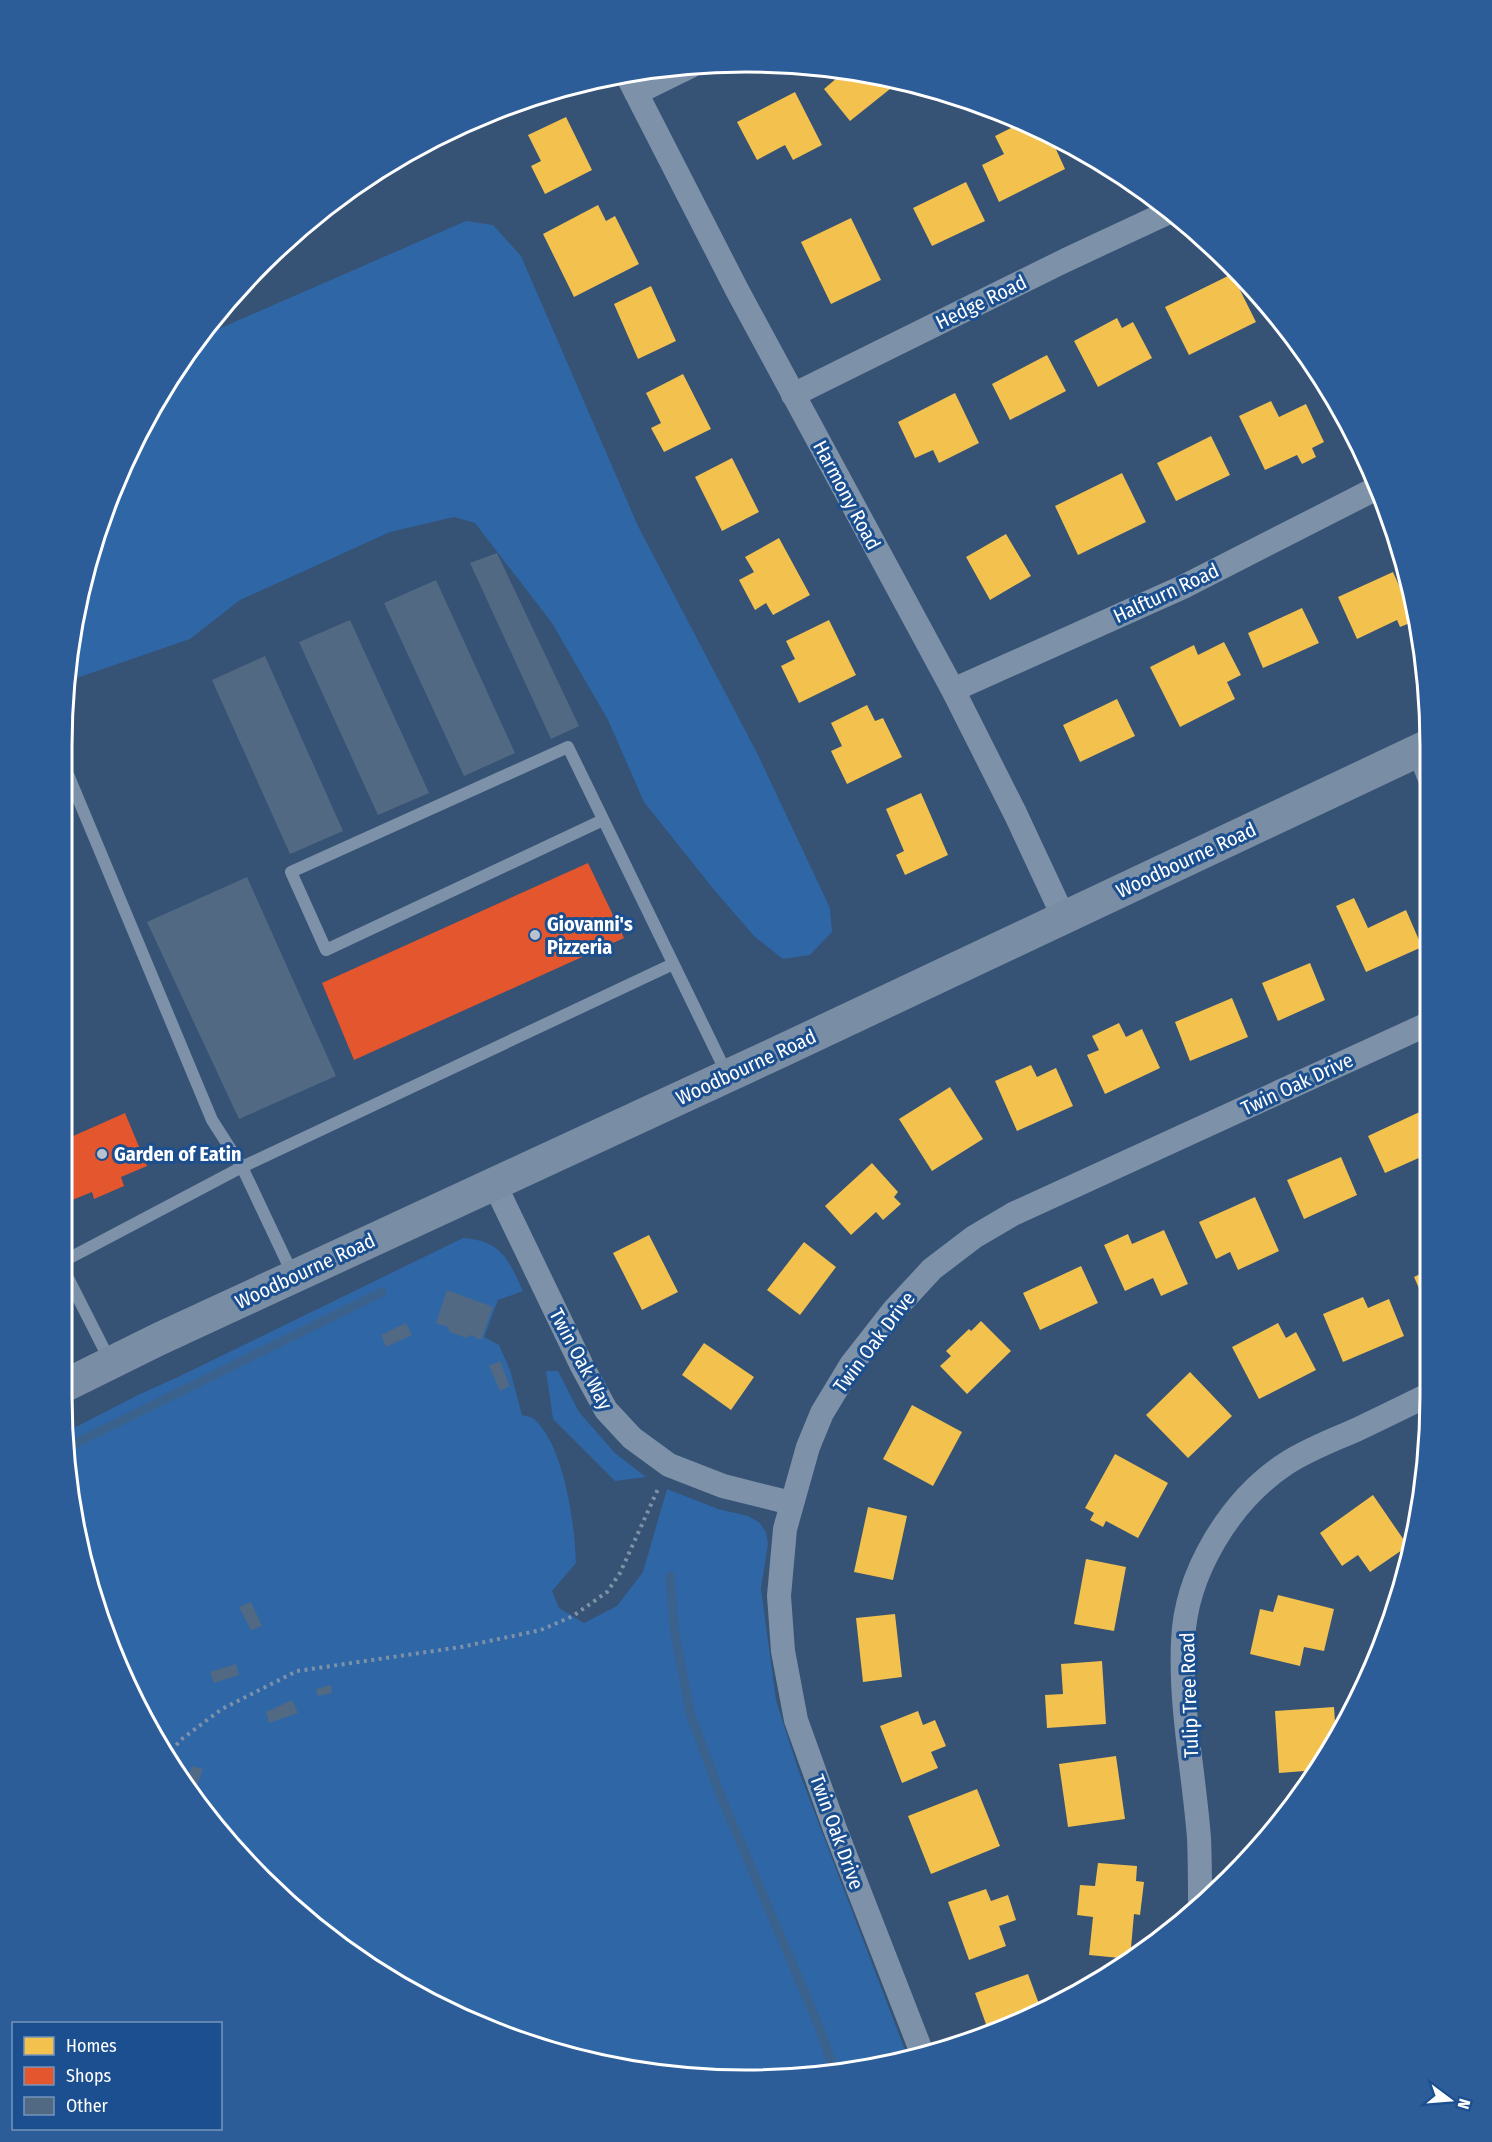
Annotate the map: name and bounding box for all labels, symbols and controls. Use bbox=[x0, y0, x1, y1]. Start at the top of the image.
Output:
street label: Hedge Road bbox=[932, 270, 1030, 334]
street label: Harmony Road bbox=[808, 436, 886, 554]
street label: Halfturn Road bbox=[1109, 558, 1223, 628]
street label: Woodbourne Road bbox=[1112, 817, 1260, 903]
place label: Giovanni's Pizzeria bbox=[547, 912, 633, 959]
marker: Giovanni's Pizzeria bbox=[528, 928, 542, 942]
street label: Woodbourne Road bbox=[672, 1024, 820, 1110]
street label: Twin Oak Drive bbox=[1237, 1048, 1357, 1120]
place label: Garden of Eatin bbox=[114, 1142, 242, 1166]
marker: Garden of Eatin bbox=[95, 1147, 109, 1161]
street label: Woodbourne Road bbox=[231, 1228, 379, 1314]
street label: Twin Oak Drive bbox=[828, 1287, 920, 1397]
street label: Twin Oak Way bbox=[544, 1304, 618, 1414]
street label: Tulip Tree Road bbox=[1175, 1632, 1203, 1758]
street label: Twin Oak Drive bbox=[805, 1771, 869, 1893]
legend bbox=[12, 2022, 222, 2130]
text: Homes bbox=[66, 2035, 117, 2057]
text: Shops bbox=[66, 2065, 111, 2087]
north arrow bbox=[1420, 2070, 1480, 2130]
text: Other bbox=[66, 2095, 109, 2117]
text: N bbox=[1453, 2097, 1474, 2111]

